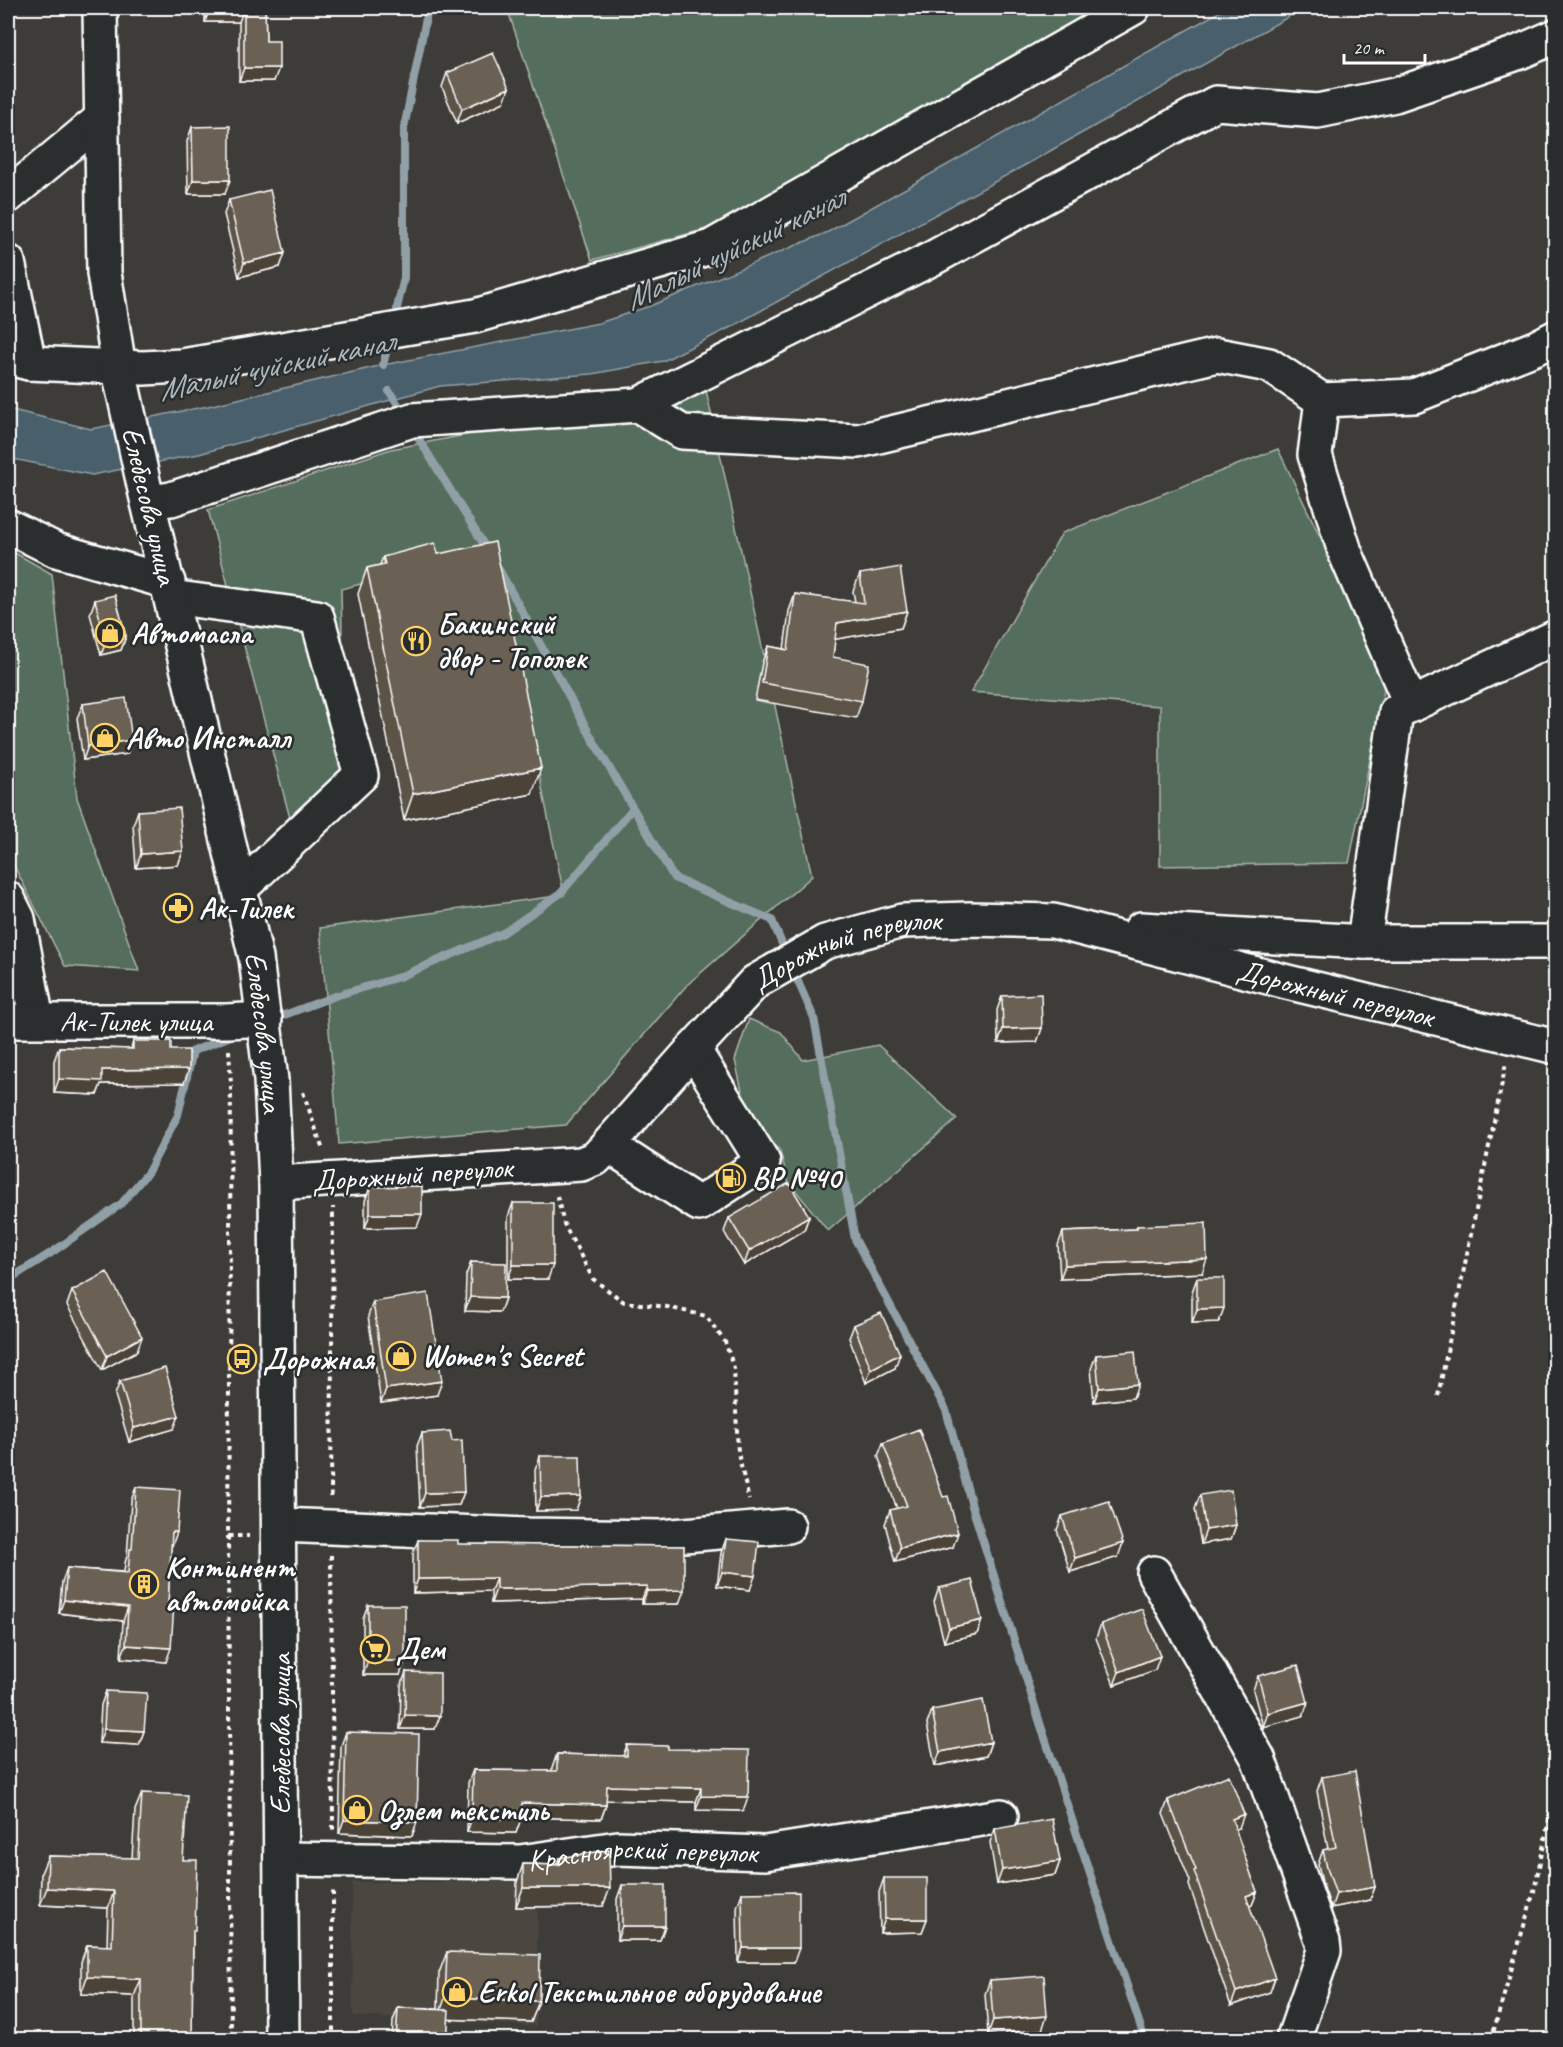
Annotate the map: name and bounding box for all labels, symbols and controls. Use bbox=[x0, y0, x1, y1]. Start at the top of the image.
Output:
scale bar bbox=[1344, 27, 1425, 65]
text: 20 m bbox=[1353, 37, 1386, 59]
water label: Малый чуйский канал bbox=[618, 175, 855, 319]
water label: Малый чуйский канал bbox=[155, 320, 402, 410]
street label: Елебесова улица bbox=[113, 423, 187, 590]
place label: Бакинский двор - Тополек bbox=[437, 605, 588, 677]
place label: Автомасла bbox=[131, 614, 255, 652]
shop icon: Автомасла bbox=[94, 617, 126, 649]
restaurant icon: Бакинский двор - Тополек bbox=[400, 625, 432, 657]
place label: Авто Инсталл bbox=[126, 719, 293, 757]
shop icon: Авто Инсталл bbox=[89, 722, 121, 754]
place label: Ак-Тилек bbox=[199, 889, 295, 927]
pharmacy icon: Ак-Тилек bbox=[162, 892, 194, 924]
street label: Дорожный переулок bbox=[744, 901, 945, 999]
street label: Елебесова улица bbox=[236, 950, 292, 1115]
street label: Дорожный переулок bbox=[1233, 951, 1440, 1036]
street label: Ак-Тилек улица bbox=[60, 1002, 214, 1040]
street label: Дорожный переулок bbox=[311, 1148, 516, 1200]
place label: BP №40 bbox=[752, 1159, 844, 1197]
fuel station icon: BP №40 bbox=[715, 1162, 747, 1194]
place label: Women's Secret bbox=[422, 1337, 585, 1375]
place label: Дорожная bbox=[263, 1340, 376, 1378]
shop icon: Women's Secret bbox=[385, 1340, 417, 1372]
bus stop icon: Дорожная bbox=[226, 1343, 258, 1375]
place label: Континент автомойка bbox=[165, 1548, 296, 1620]
building icon: Континент автомойка bbox=[128, 1568, 160, 1600]
place label: Дем bbox=[396, 1630, 447, 1668]
supermarket icon: Дем bbox=[359, 1633, 391, 1665]
street label: Елебесова улица bbox=[261, 1652, 299, 1814]
place label: Озлем текстиль bbox=[378, 1791, 550, 1830]
shop icon: Озлем текстиль bbox=[341, 1794, 373, 1826]
street label: Красноярский переулок bbox=[525, 1828, 761, 1880]
place label: Erkol Текстильное оборудование bbox=[478, 1973, 823, 2011]
shop icon: Erkol Текстильное оборудование bbox=[441, 1976, 473, 2008]

